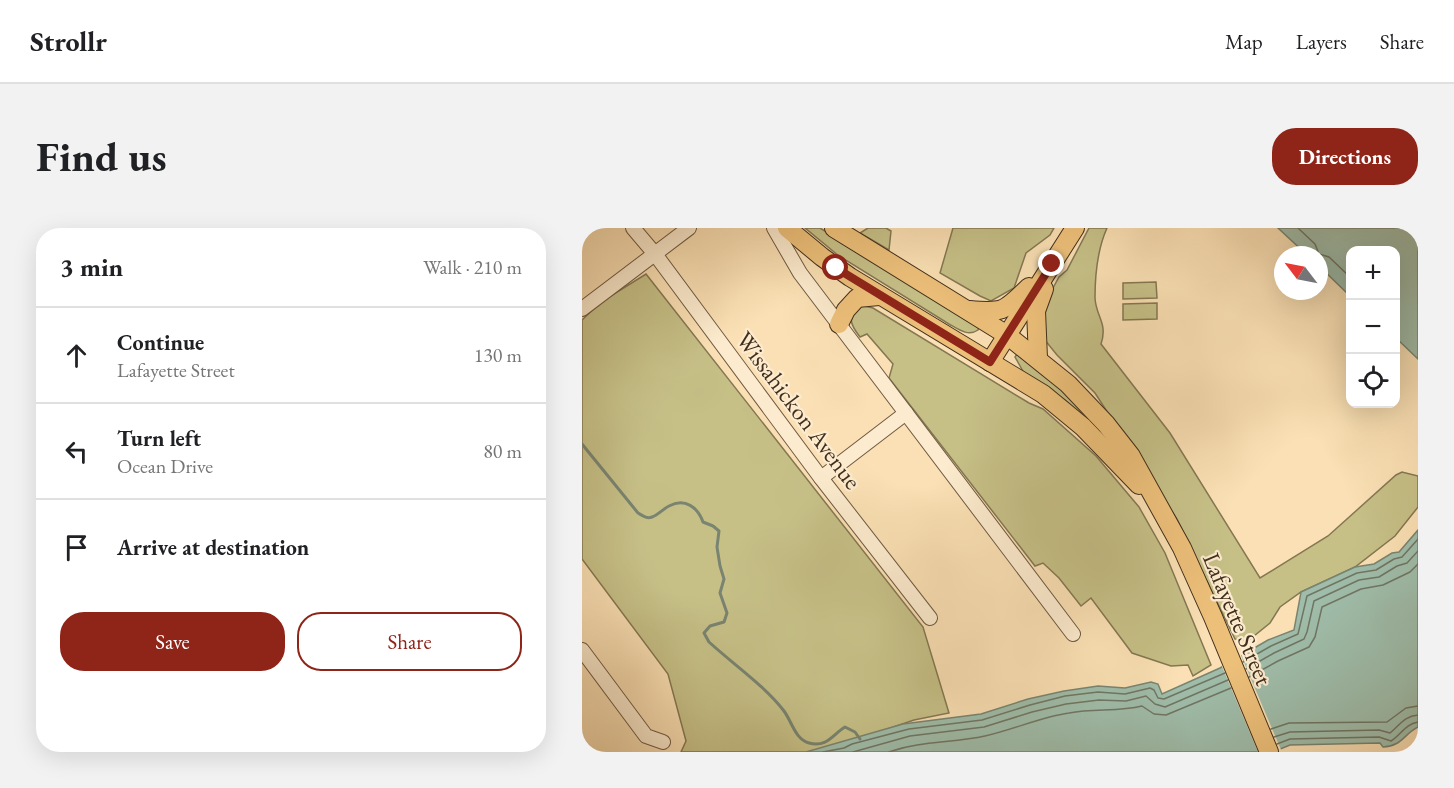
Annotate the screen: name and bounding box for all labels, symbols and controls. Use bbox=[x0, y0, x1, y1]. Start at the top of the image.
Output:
text: Strollr bbox=[30, 23, 107, 59]
text: Map bbox=[1225, 28, 1263, 55]
text: Layers bbox=[1296, 28, 1347, 55]
text: Share bbox=[1380, 28, 1424, 55]
button: Directions bbox=[1272, 128, 1418, 185]
text: Find us bbox=[36, 129, 167, 184]
north arrow bbox=[1274, 246, 1328, 300]
map controls bbox=[1346, 246, 1400, 408]
button: + bbox=[1346, 246, 1400, 300]
text: 3 min bbox=[60, 250, 123, 284]
route end bbox=[1038, 250, 1064, 276]
text: Walk · 210 m bbox=[423, 254, 522, 280]
route start bbox=[822, 254, 848, 280]
button: − bbox=[1346, 300, 1400, 354]
street label: Wissahickon Avenue bbox=[729, 325, 869, 495]
text: Continue bbox=[117, 328, 204, 357]
icon: ahead bbox=[60, 339, 93, 372]
text: 130 m bbox=[474, 342, 522, 368]
button: locate bbox=[1346, 354, 1400, 408]
text: Lafayette Street bbox=[117, 357, 235, 383]
text: Turn left bbox=[117, 424, 201, 453]
icon: left bbox=[60, 435, 93, 468]
text: 80 m bbox=[483, 438, 522, 464]
text: Ocean Drive bbox=[117, 453, 213, 479]
icon: arrive bbox=[60, 531, 93, 564]
text: Arrive at destination bbox=[117, 533, 309, 562]
street label: Lafayette Street bbox=[1196, 548, 1280, 690]
button: Save bbox=[60, 612, 285, 671]
button: Share bbox=[297, 612, 522, 671]

